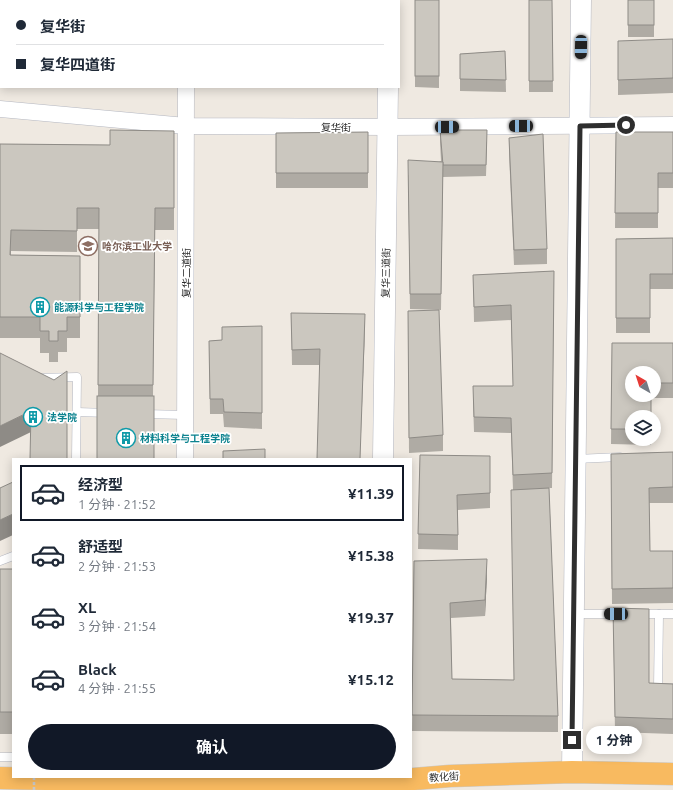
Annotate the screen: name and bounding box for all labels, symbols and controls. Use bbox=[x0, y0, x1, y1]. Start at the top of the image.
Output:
text: 复华街 bbox=[40, 18, 85, 35]
car bbox=[575, 35, 587, 59]
text: 复华四道街 bbox=[40, 56, 115, 73]
route start bbox=[617, 116, 635, 134]
car bbox=[509, 120, 533, 132]
car bbox=[435, 121, 459, 133]
street label: 复华街 bbox=[321, 122, 351, 133]
school or university icon: 哈尔滨工业大学 bbox=[77, 235, 99, 257]
place label: 哈尔滨工业大学 bbox=[102, 241, 172, 252]
street label: 复华二道街 bbox=[181, 248, 192, 298]
street label: 复华三道街 bbox=[380, 248, 392, 298]
building icon: 能源科学与工程学院 bbox=[29, 296, 51, 318]
place label: 能源科学与工程学院 bbox=[54, 301, 144, 313]
north arrow bbox=[625, 366, 661, 402]
map controls bbox=[625, 366, 661, 446]
building icon: 法学院 bbox=[22, 406, 44, 428]
button: layers bbox=[625, 410, 661, 446]
place label: 法学院 bbox=[47, 412, 77, 423]
building icon: 材料科学与工程学院 bbox=[115, 427, 137, 449]
place label: 材料科学与工程学院 bbox=[140, 432, 230, 444]
icon: car bbox=[30, 475, 66, 511]
text: 经济型 bbox=[78, 476, 123, 493]
text: ¥11.39 bbox=[348, 485, 394, 502]
text: 1 分钟 · 21:52 bbox=[78, 497, 156, 511]
icon: car bbox=[30, 537, 66, 573]
text: 舒适型 bbox=[78, 538, 123, 555]
text: ¥15.38 bbox=[348, 547, 394, 564]
text: 2 分钟 · 21:53 bbox=[78, 559, 156, 573]
icon: car bbox=[30, 599, 66, 635]
text: XL bbox=[78, 599, 96, 616]
car bbox=[604, 608, 628, 620]
text: ¥19.37 bbox=[348, 609, 394, 626]
text: 3 分钟 · 21:54 bbox=[78, 619, 156, 633]
icon: car bbox=[30, 661, 66, 697]
text: Black bbox=[78, 661, 117, 678]
text: ¥15.12 bbox=[348, 671, 394, 688]
text: 4 分钟 · 21:55 bbox=[78, 681, 156, 695]
button: 确认 bbox=[28, 724, 396, 770]
callout: 1 分钟 bbox=[586, 726, 642, 754]
route end bbox=[563, 731, 581, 749]
text: 1 分钟 bbox=[596, 733, 632, 747]
street label: 教化街 bbox=[429, 770, 459, 784]

